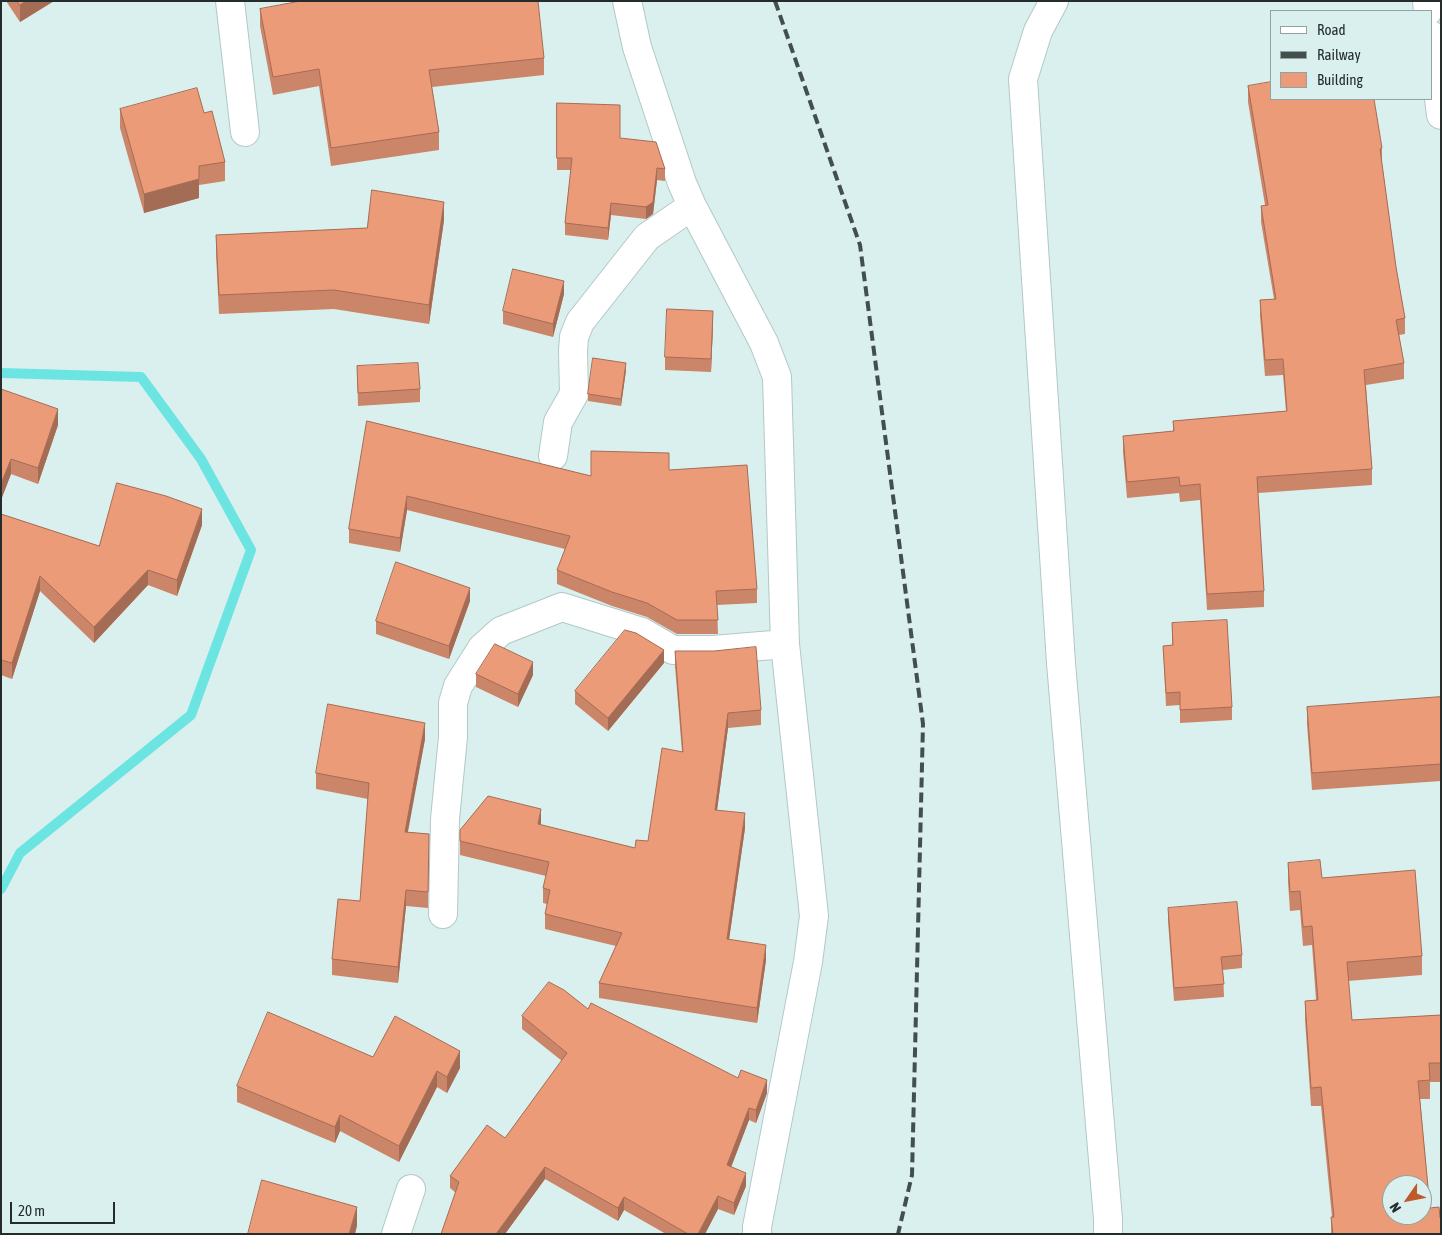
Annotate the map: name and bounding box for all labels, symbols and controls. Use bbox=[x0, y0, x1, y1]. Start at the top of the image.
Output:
legend bbox=[1270, 10, 1432, 100]
text: Road bbox=[1317, 21, 1346, 38]
text: Railway bbox=[1317, 46, 1361, 63]
text: Building bbox=[1317, 71, 1363, 88]
north arrow bbox=[1382, 1175, 1432, 1225]
scale bar bbox=[12, 1192, 118, 1224]
text: N bbox=[1386, 1200, 1404, 1215]
text: 20 m bbox=[18, 1202, 45, 1219]

